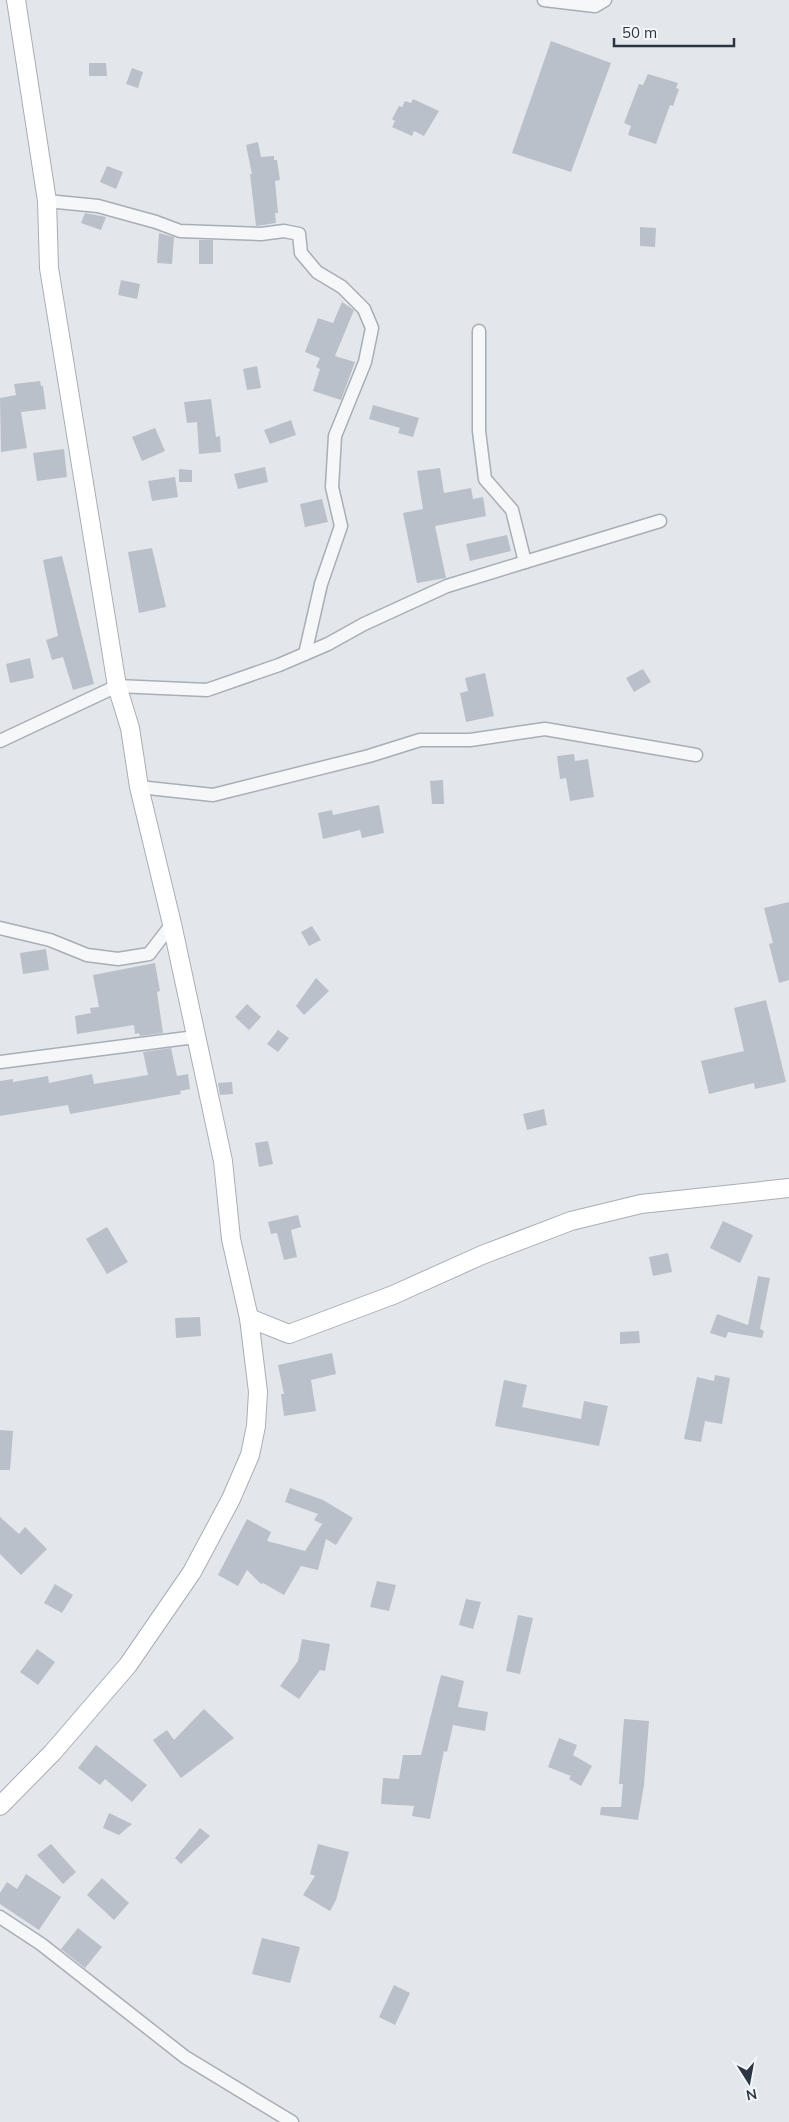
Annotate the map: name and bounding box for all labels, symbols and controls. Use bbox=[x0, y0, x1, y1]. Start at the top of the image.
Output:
scale bar bbox=[614, 15, 734, 47]
text: 50 m bbox=[622, 23, 657, 42]
north arrow bbox=[724, 2057, 774, 2107]
text: N bbox=[745, 2085, 758, 2105]

